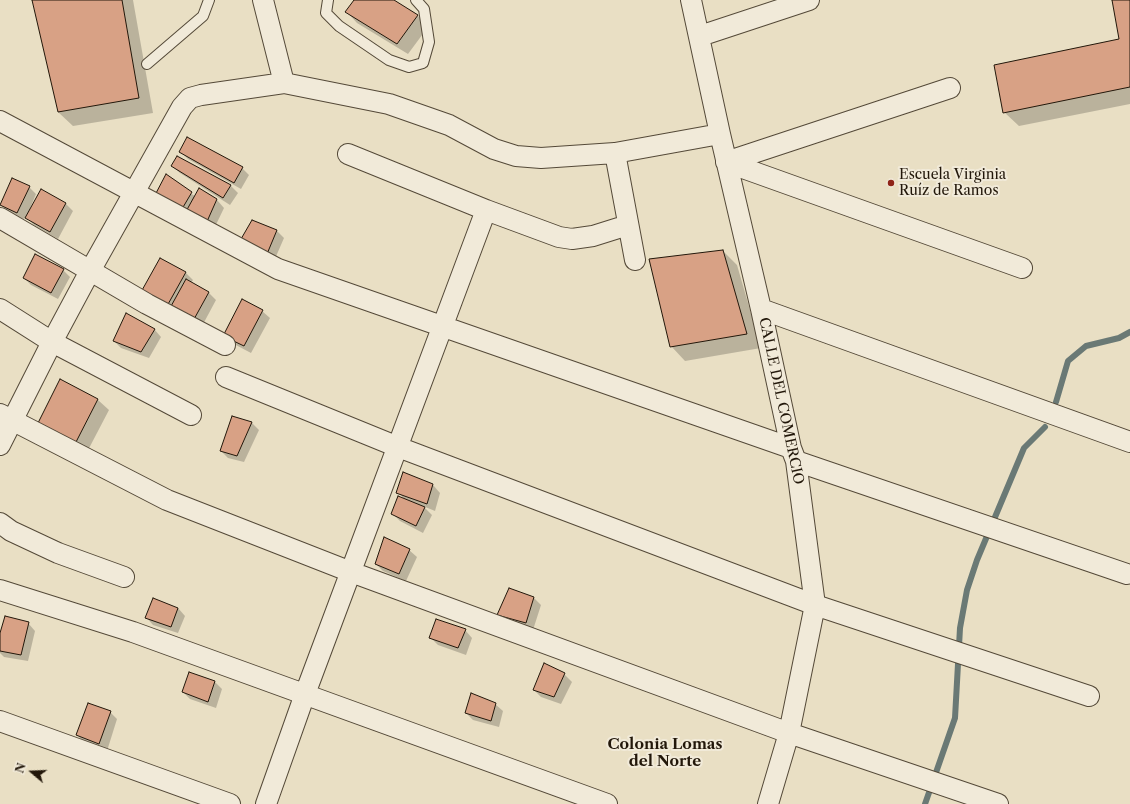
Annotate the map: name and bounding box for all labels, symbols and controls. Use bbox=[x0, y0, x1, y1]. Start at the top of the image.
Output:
place label: Escuela Virginia Ruíz de Ramos bbox=[899, 167, 1006, 200]
marker: Escuela Virginia Ruíz de Ramos bbox=[886, 178, 896, 188]
street label: CALLE DEL COMERCIO bbox=[755, 316, 807, 486]
district label: Colonia Lomas del Norte bbox=[608, 736, 722, 771]
north arrow bbox=[12, 752, 52, 792]
text: N bbox=[12, 761, 29, 775]

